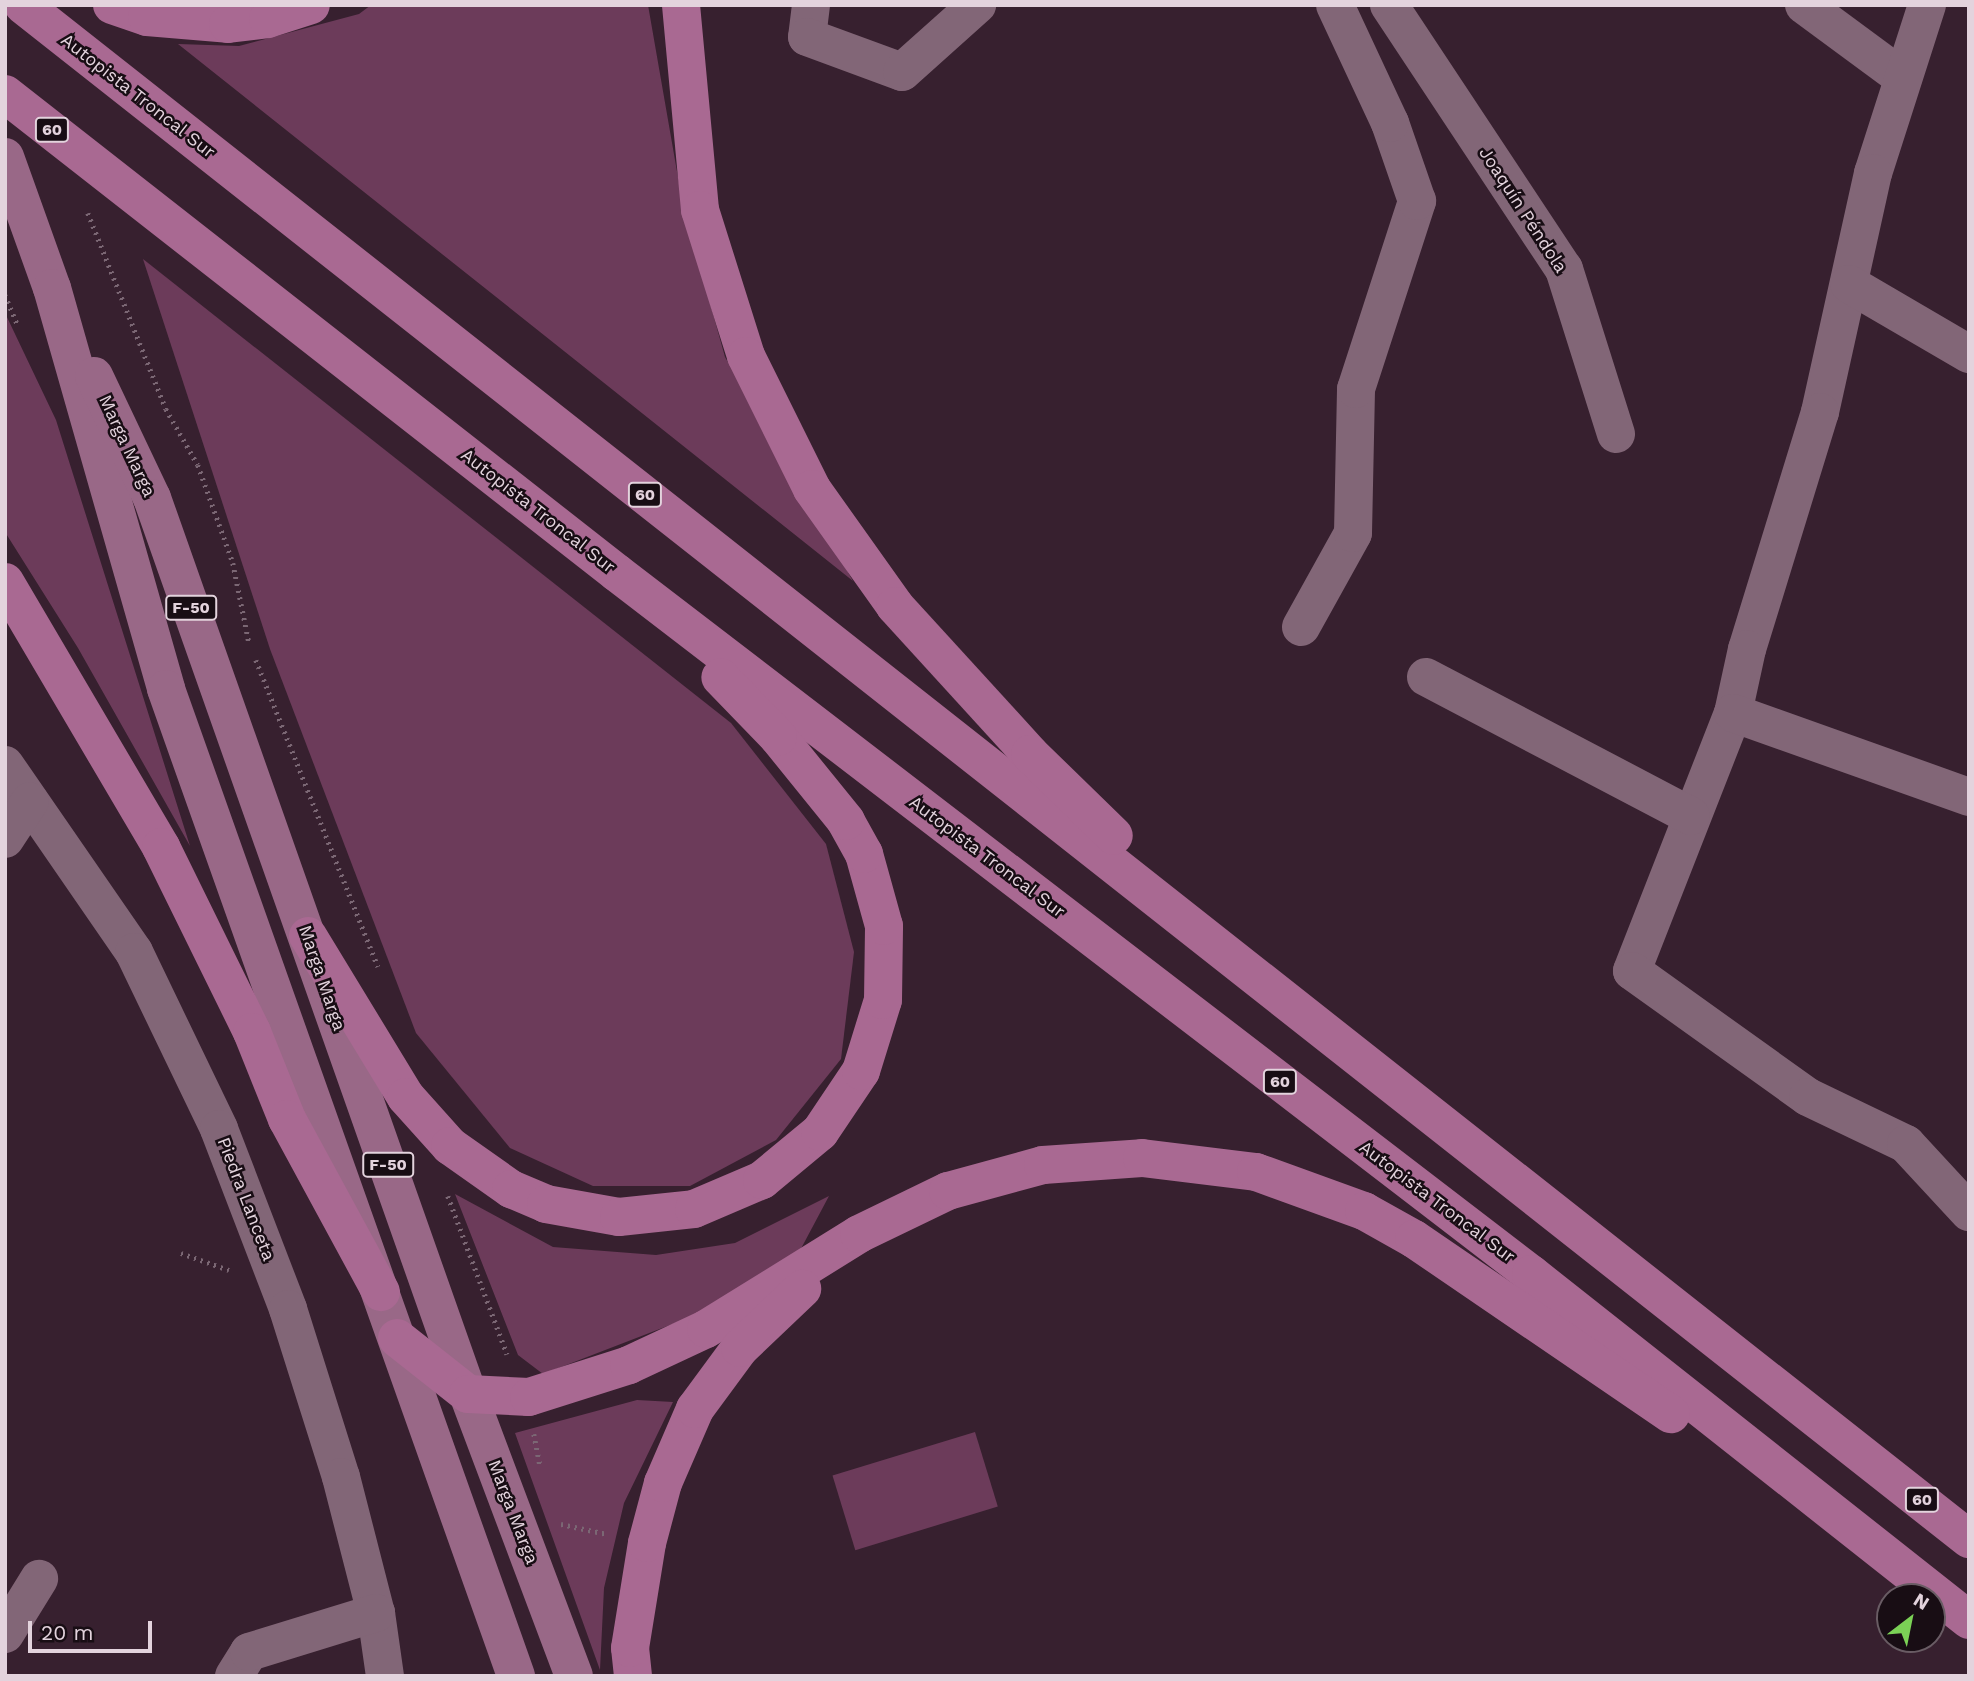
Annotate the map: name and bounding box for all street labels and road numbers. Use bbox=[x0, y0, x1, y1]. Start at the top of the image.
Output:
street label: Autopista Troncal Sur bbox=[56, 29, 220, 163]
road number: 60 bbox=[34, 118, 70, 142]
street label: Joaquín Péndola bbox=[1474, 143, 1572, 277]
street label: Marga Marga bbox=[94, 391, 160, 501]
street label: Autopista Troncal Sur bbox=[456, 444, 620, 578]
road number: 60 bbox=[628, 482, 662, 508]
road number: F-50 bbox=[165, 596, 217, 621]
street label: Autopista Troncal Sur bbox=[904, 791, 1070, 923]
street label: Marga Marga bbox=[294, 922, 350, 1034]
road number: 60 bbox=[1262, 1070, 1298, 1094]
street label: Piedra Lanceta bbox=[212, 1134, 280, 1264]
street label: Autopista Troncal Sur bbox=[1354, 1136, 1520, 1268]
road number: F-50 bbox=[362, 1152, 414, 1177]
street label: Marga Marga bbox=[483, 1457, 543, 1567]
road number: 60 bbox=[1904, 1488, 1940, 1512]

